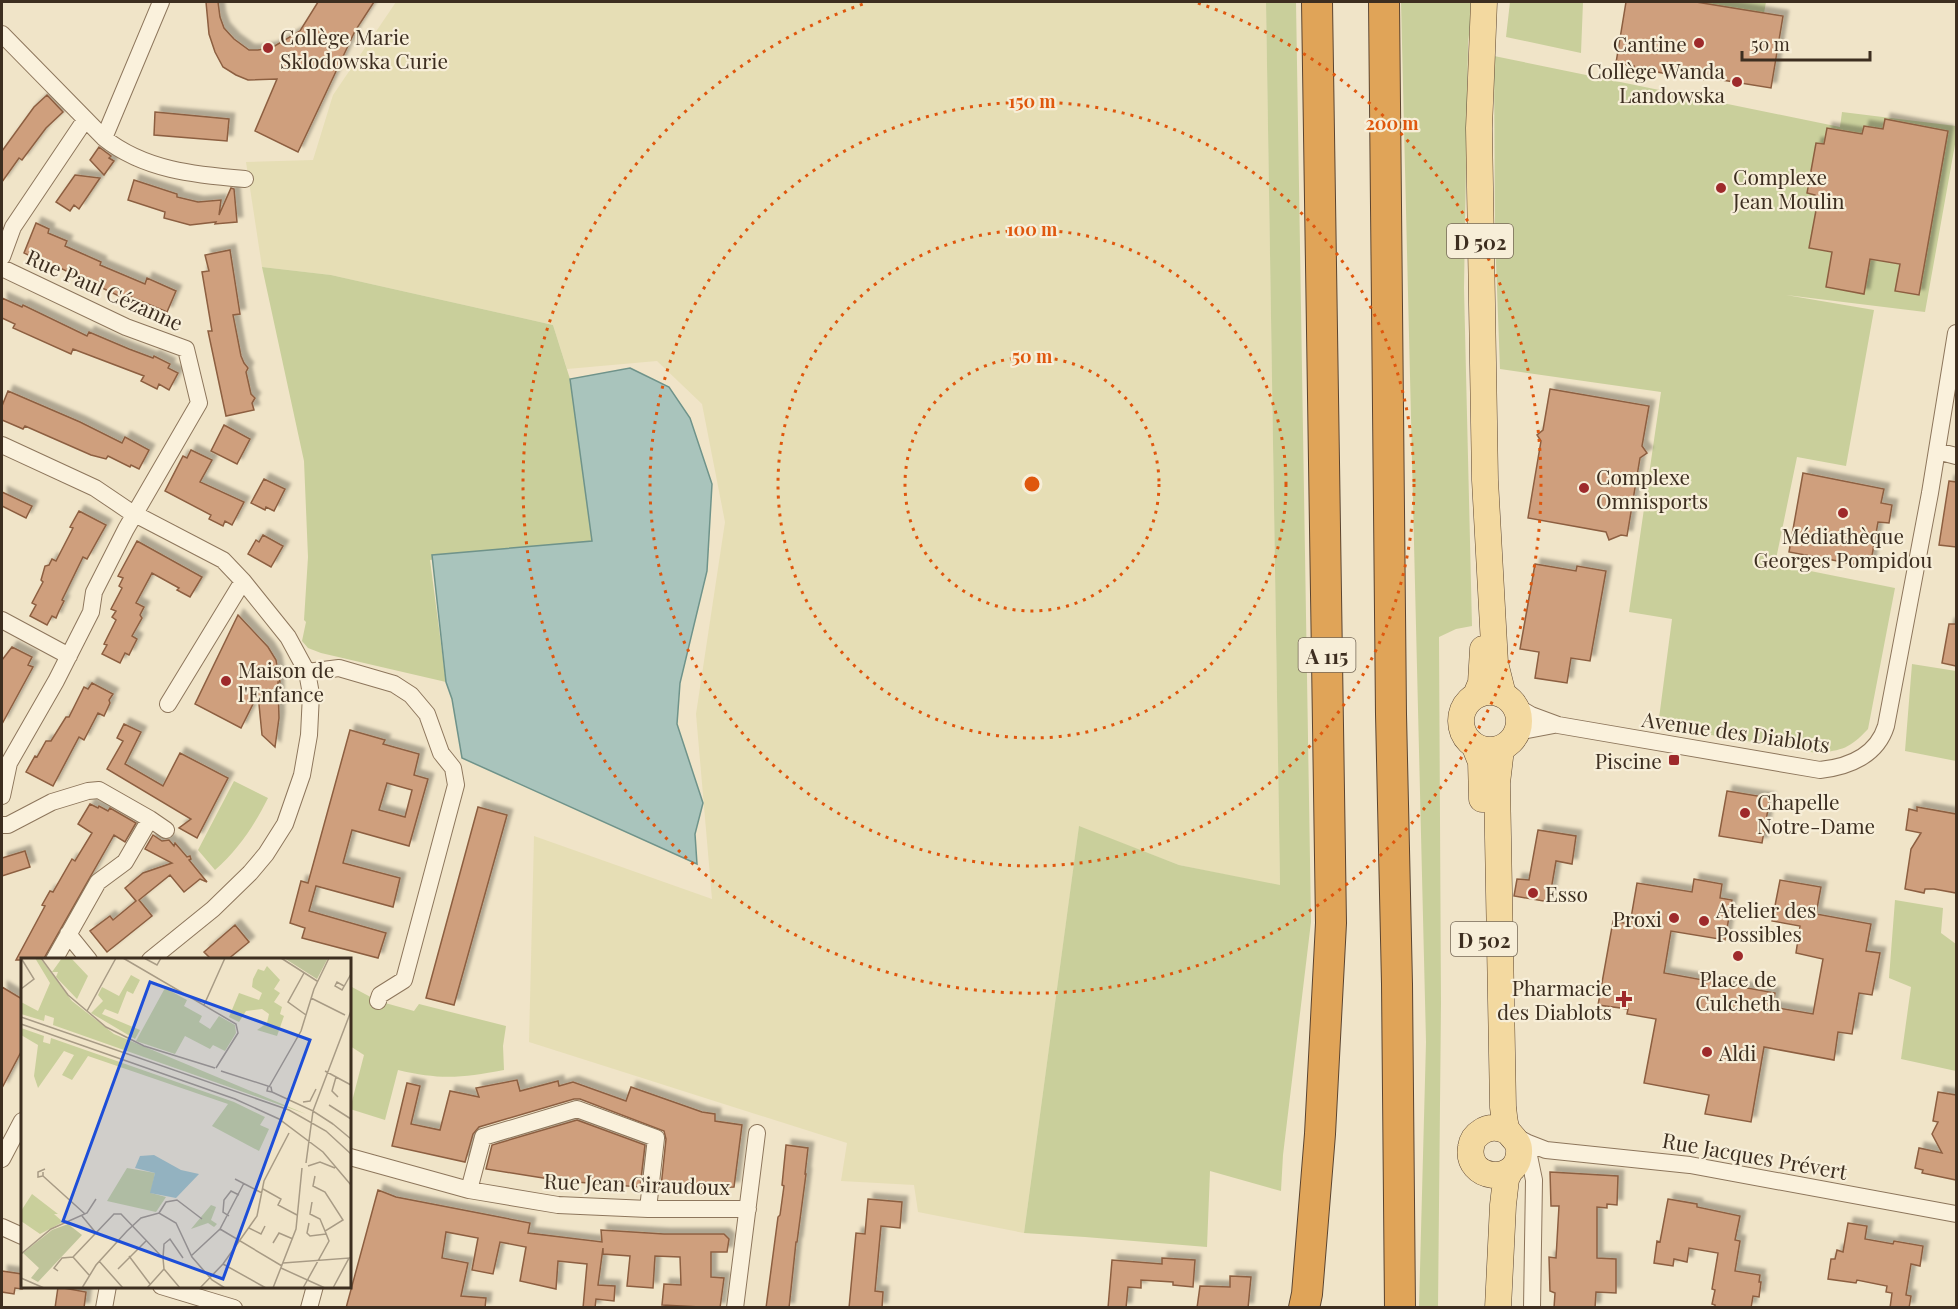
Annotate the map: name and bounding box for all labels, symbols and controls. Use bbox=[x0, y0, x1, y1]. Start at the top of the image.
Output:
place label: Collège Marie Sklodowska Curie bbox=[280, 22, 448, 74]
scale bar bbox=[1742, 24, 1870, 62]
place label: Cantine bbox=[1613, 29, 1687, 57]
text: 50 m bbox=[1751, 32, 1790, 56]
marker: Cantine bbox=[1692, 36, 1706, 50]
marker: Collège Marie Sklodowska Curie bbox=[261, 41, 275, 55]
place label: Collège Wanda Landowska bbox=[1587, 56, 1726, 108]
marker: Collège Wanda Landowska bbox=[1730, 75, 1744, 89]
text: 150 m bbox=[1008, 89, 1056, 113]
text: 200 m bbox=[1365, 111, 1419, 135]
place label: Complexe Jean Moulin bbox=[1732, 162, 1845, 214]
marker: Complexe Jean Moulin bbox=[1714, 181, 1728, 195]
text: 100 m bbox=[1007, 217, 1058, 241]
road number: D 502 bbox=[1447, 224, 1513, 258]
street label: Rue Paul Cézanne bbox=[22, 242, 188, 336]
text: 50 m bbox=[1012, 344, 1053, 368]
place label: Complexe Omnisports bbox=[1596, 462, 1708, 514]
centre of rings bbox=[1022, 474, 1042, 494]
marker: Complexe Omnisports bbox=[1577, 481, 1591, 495]
marker: Médiathèque Georges Pompidou bbox=[1836, 506, 1850, 520]
place label: Médiathèque Georges Pompidou bbox=[1754, 521, 1932, 573]
road number: A 115 bbox=[1298, 638, 1356, 672]
place label: Maison de l'Enfance bbox=[238, 655, 334, 707]
marker: Maison de l'Enfance bbox=[219, 674, 233, 688]
street label: Avenue des Diablots bbox=[1639, 704, 1832, 758]
place label: Piscine bbox=[1595, 746, 1662, 774]
marker: Piscine bbox=[1667, 753, 1681, 767]
place label: Chapelle Notre-Dame bbox=[1757, 787, 1875, 839]
marker: Chapelle Notre-Dame bbox=[1738, 806, 1752, 820]
place label: Esso bbox=[1545, 879, 1588, 907]
marker: Esso bbox=[1526, 886, 1540, 900]
place label: Atelier des Possibles bbox=[1715, 895, 1816, 947]
place label: Proxi bbox=[1613, 904, 1662, 932]
marker: Proxi bbox=[1667, 911, 1681, 925]
marker: Atelier des Possibles bbox=[1697, 914, 1711, 928]
road number: D 502 bbox=[1451, 922, 1517, 956]
marker: Place de Culcheth bbox=[1731, 949, 1745, 963]
inset map bbox=[21, 958, 351, 1288]
place label: Place de Culcheth bbox=[1695, 964, 1781, 1016]
place label: Pharmacie des Diablots bbox=[1497, 973, 1612, 1025]
marker: Pharmacie des Diablots bbox=[1617, 992, 1631, 1006]
place label: Aldi bbox=[1718, 1038, 1756, 1066]
marker: Aldi bbox=[1700, 1045, 1714, 1059]
street label: Rue Jacques Prévert bbox=[1660, 1125, 1850, 1185]
street label: Rue Jean Giraudoux bbox=[543, 1166, 731, 1200]

